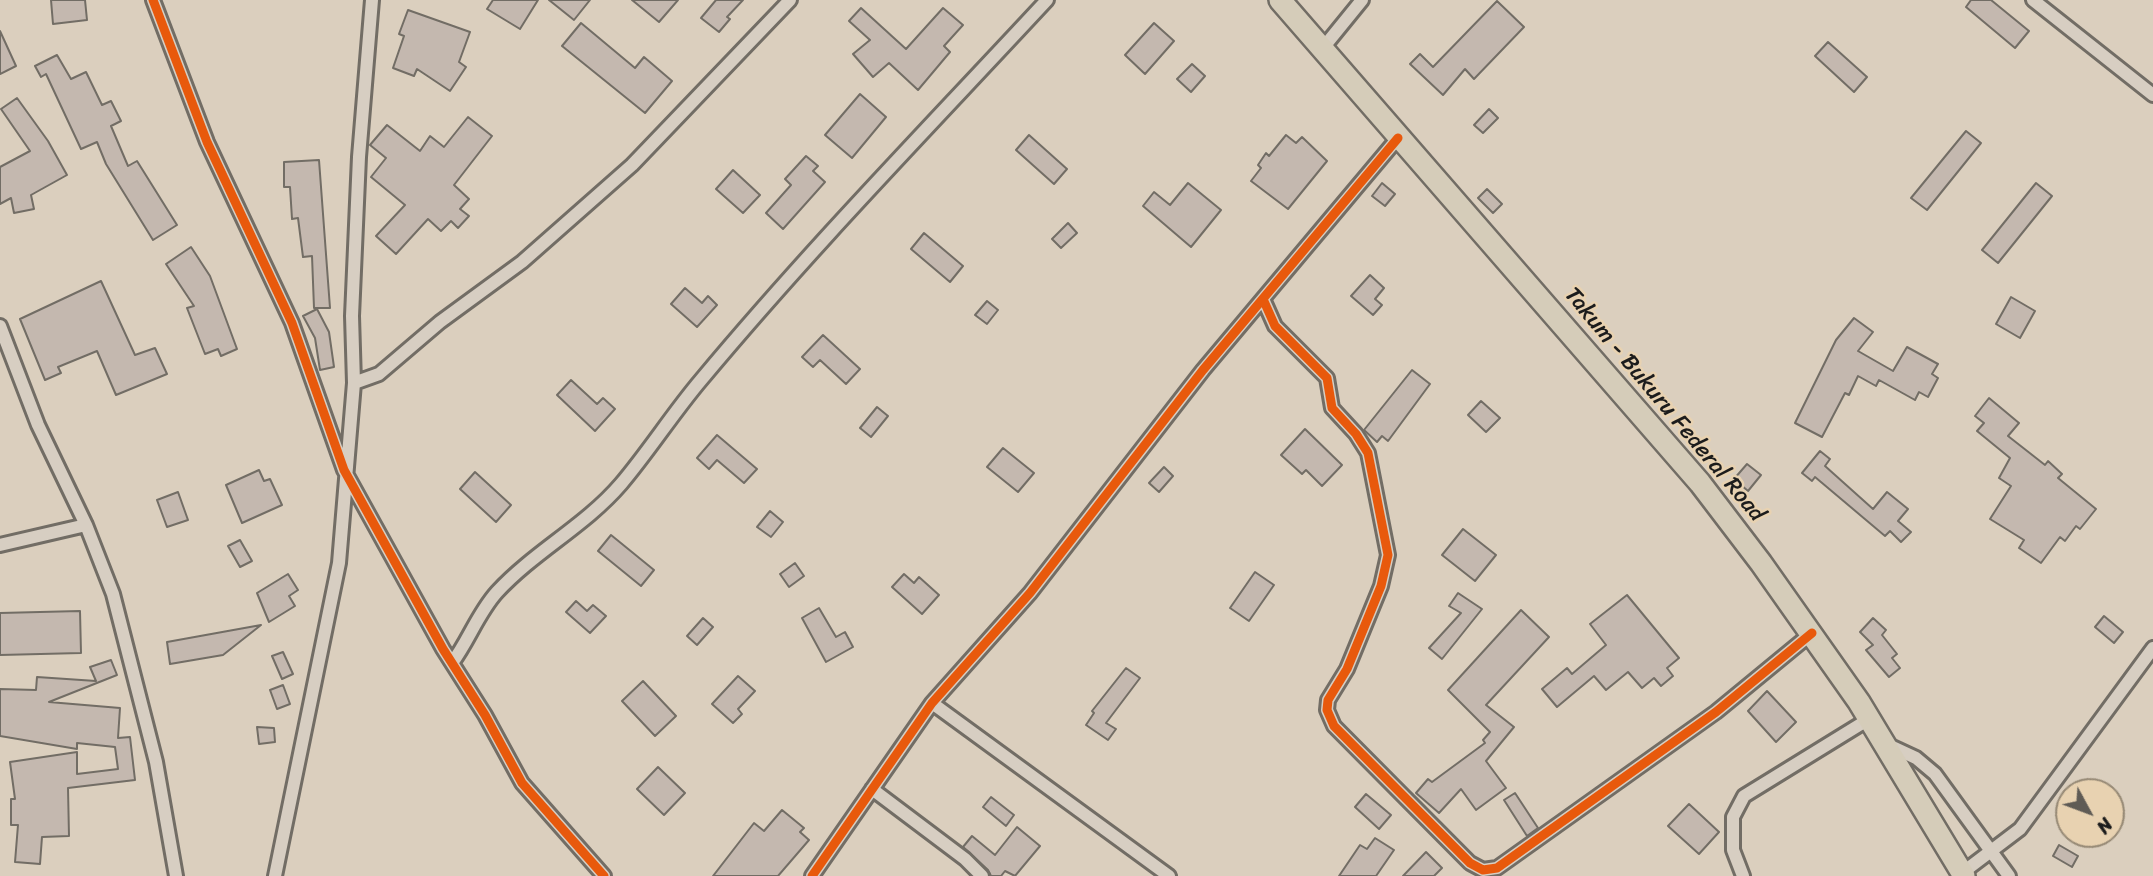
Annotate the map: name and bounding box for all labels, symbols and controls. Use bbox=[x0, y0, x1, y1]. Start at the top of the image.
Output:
street label: Takum - Bukuru Federal Road bbox=[1558, 282, 1770, 528]
north arrow bbox=[2055, 778, 2125, 848]
text: N bbox=[2088, 810, 2121, 842]

